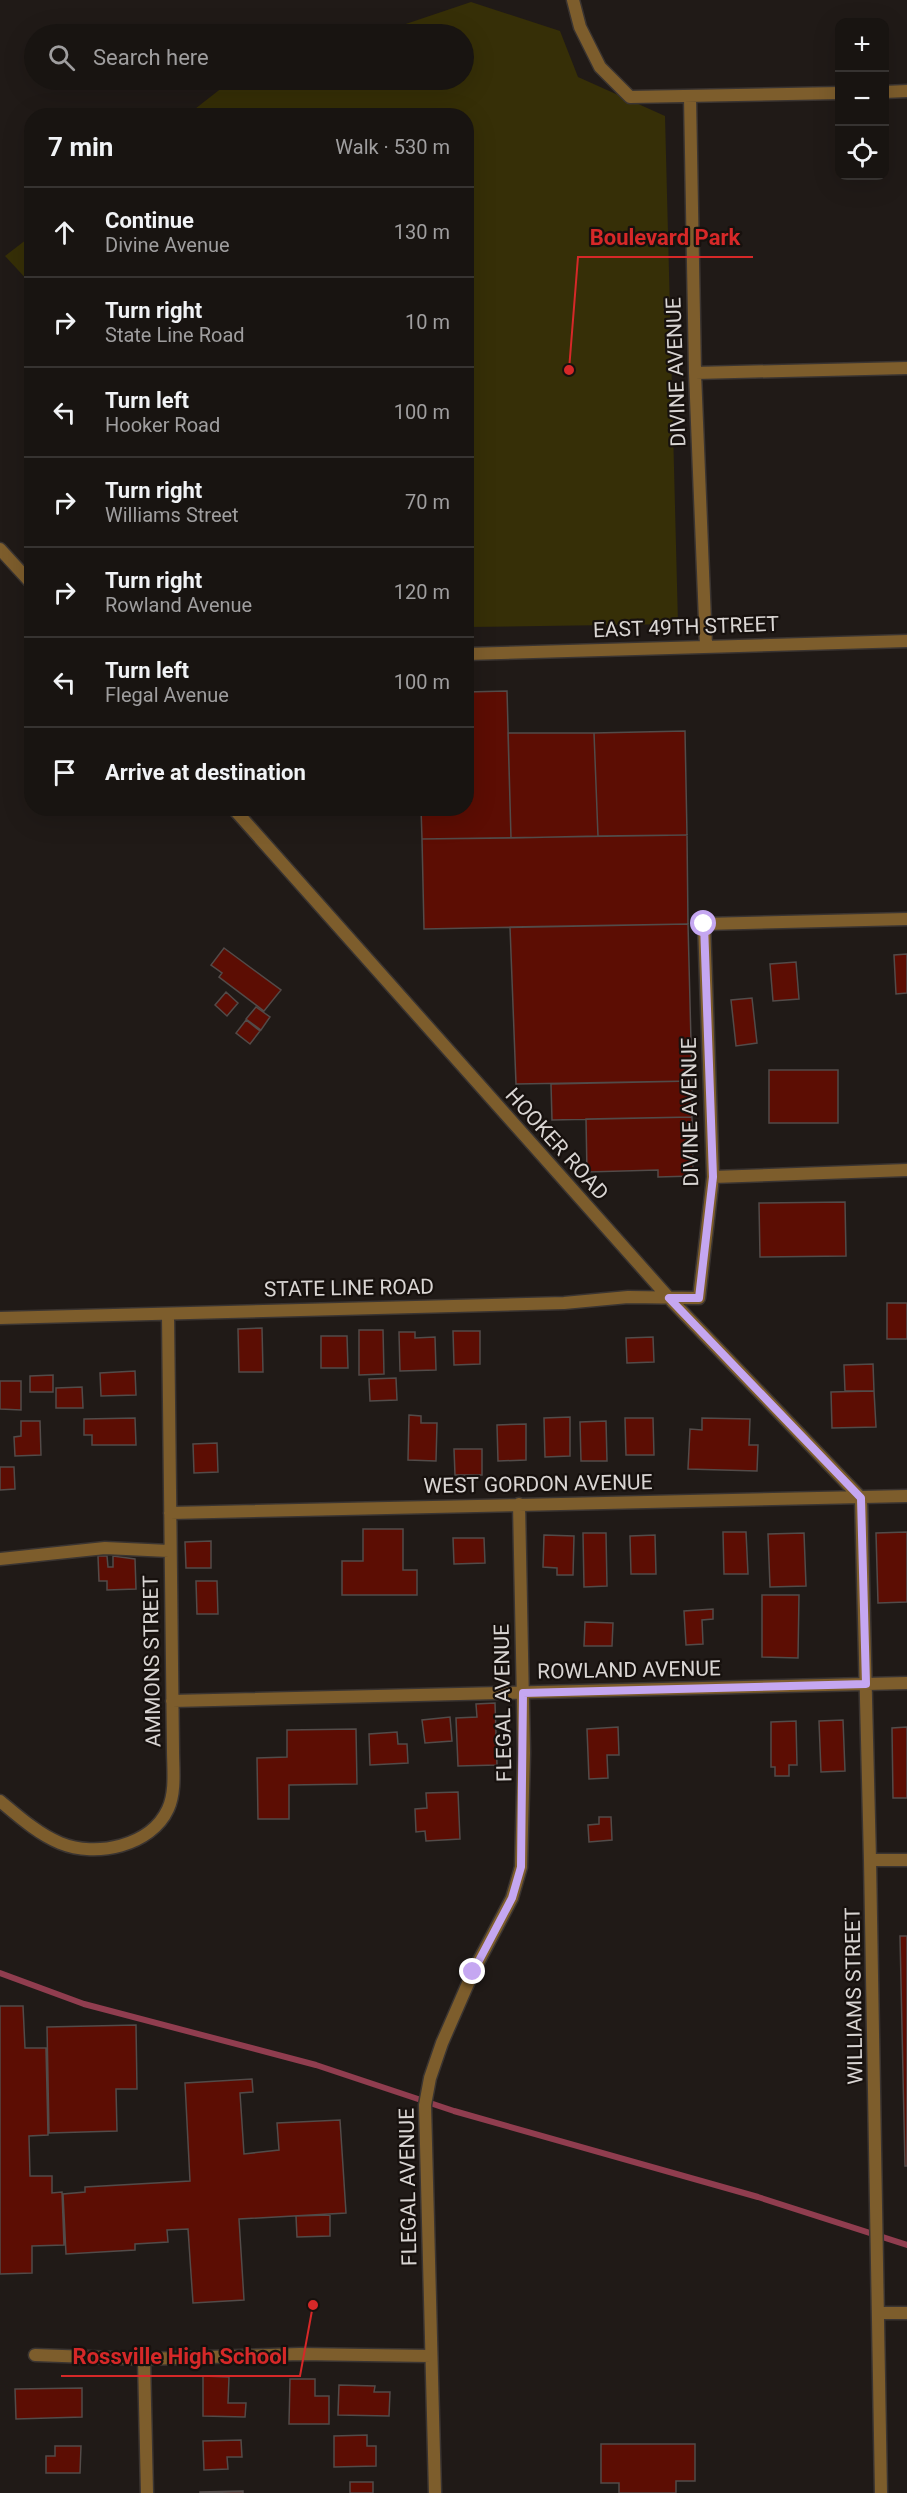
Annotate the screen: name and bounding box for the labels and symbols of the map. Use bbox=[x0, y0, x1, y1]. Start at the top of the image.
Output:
callout: Boulevard Park bbox=[578, 217, 753, 257]
text: Boulevard Park bbox=[590, 225, 740, 250]
street label: DIVINE AVENUE bbox=[661, 297, 691, 447]
street label: EAST 49TH STREET bbox=[592, 612, 780, 642]
route start bbox=[690, 910, 716, 936]
street label: DIVINE AVENUE bbox=[677, 1037, 703, 1187]
street label: HOOKER ROAD bbox=[501, 1083, 613, 1205]
street label: STATE LINE ROAD bbox=[264, 1275, 434, 1301]
street label: WEST GORDON AVENUE bbox=[423, 1470, 653, 1498]
street label: AMMONS STREET bbox=[138, 1574, 165, 1747]
street label: FLEGAL AVENUE bbox=[490, 1624, 516, 1782]
street label: ROWLAND AVENUE bbox=[537, 1656, 721, 1684]
street label: WILLIAMS STREET bbox=[840, 1907, 868, 2085]
route end bbox=[459, 1958, 485, 1984]
street label: FLEGAL AVENUE bbox=[395, 2108, 421, 2266]
callout: Rossville High School bbox=[61, 2336, 300, 2376]
text: Rossville High School bbox=[73, 2344, 287, 2369]

